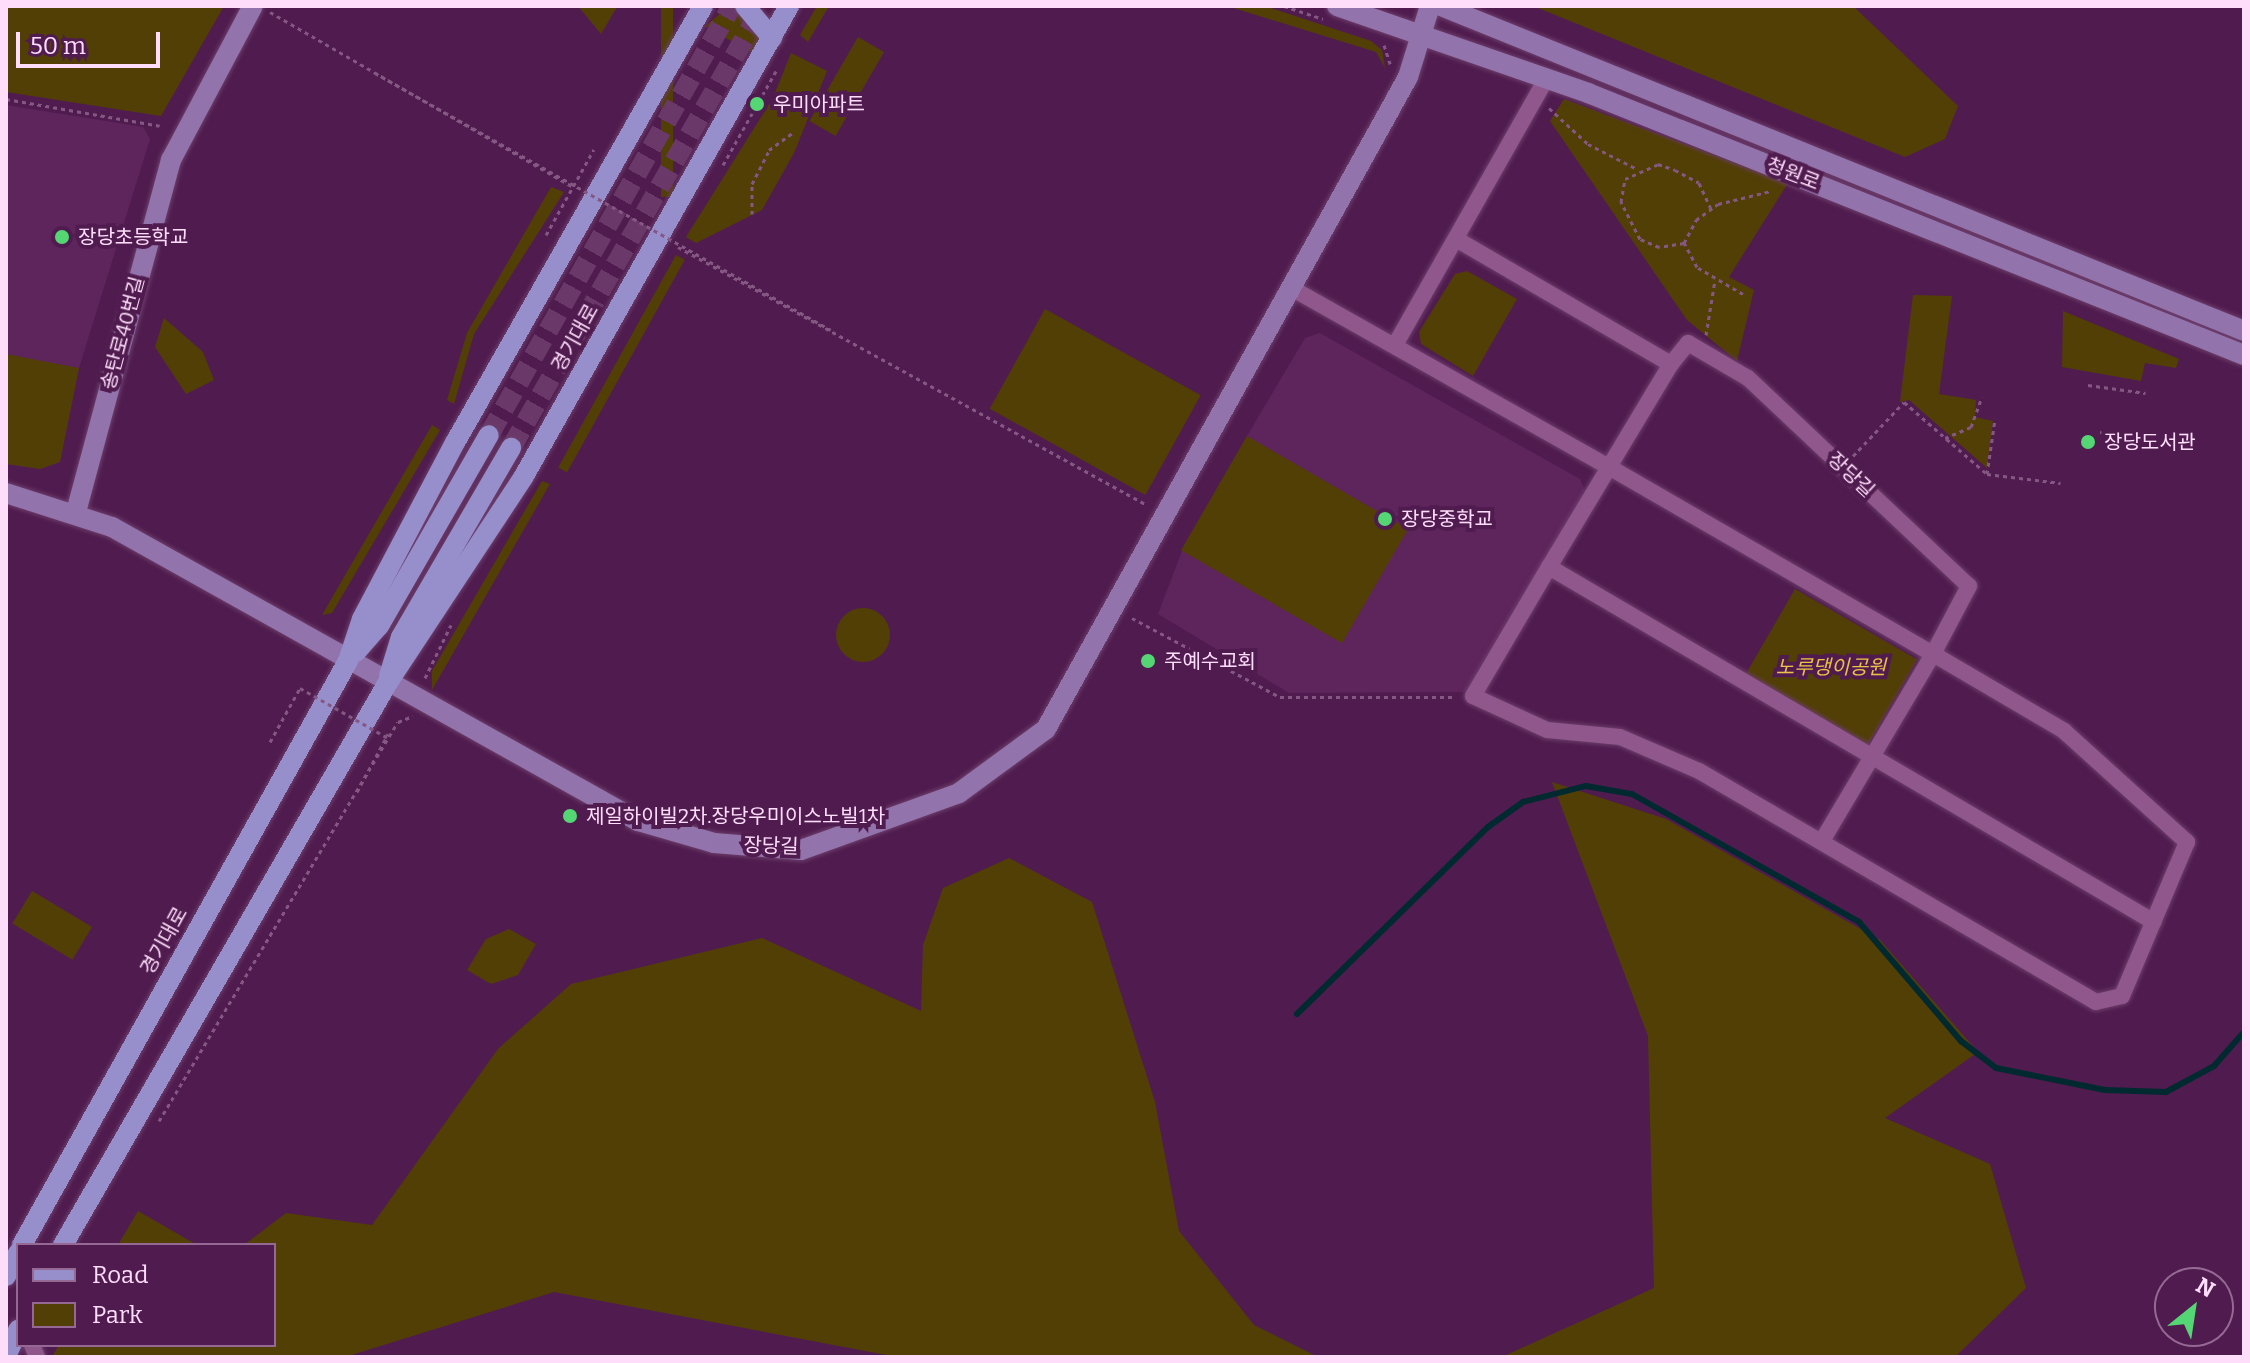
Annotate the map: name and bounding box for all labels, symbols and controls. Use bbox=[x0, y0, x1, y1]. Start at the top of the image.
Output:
scale bar bbox=[20, 16, 164, 66]
text: 50 m bbox=[30, 32, 86, 60]
place label: 우미아파트 bbox=[773, 92, 865, 116]
marker: 우미아파트 bbox=[748, 95, 766, 113]
street label: 청원로 bbox=[1763, 153, 1823, 195]
place label: 장당초등학교 bbox=[78, 225, 188, 249]
marker: 장당초등학교 bbox=[53, 228, 71, 246]
street label: 송탄로40번길 bbox=[96, 274, 150, 392]
street label: 경기대로 bbox=[547, 300, 603, 376]
place label: 장당도서관 bbox=[2104, 430, 2196, 454]
marker: 장당도서관 bbox=[2079, 433, 2097, 451]
street label: 장당길 bbox=[1823, 447, 1879, 503]
place label: 장당중학교 bbox=[1401, 507, 1493, 531]
marker: 장당중학교 bbox=[1376, 510, 1394, 528]
place label: 주예수교회 bbox=[1164, 649, 1256, 673]
marker: 주예수교회 bbox=[1139, 652, 1157, 670]
park label: 노루댕이공원 bbox=[1776, 655, 1886, 679]
place label: 제일하이빌2차.장당우미이스노빌1차 bbox=[586, 804, 885, 828]
marker: 제일하이빌2차.장당우미이스노빌1차 bbox=[561, 807, 579, 825]
street label: 장당길 bbox=[743, 833, 799, 859]
street label: 경기대로 bbox=[136, 903, 192, 979]
legend bbox=[16, 1243, 276, 1347]
text: Road bbox=[92, 1261, 148, 1289]
north arrow bbox=[2154, 1267, 2234, 1347]
text: N bbox=[2191, 1272, 2219, 1303]
text: Park bbox=[92, 1301, 143, 1329]

